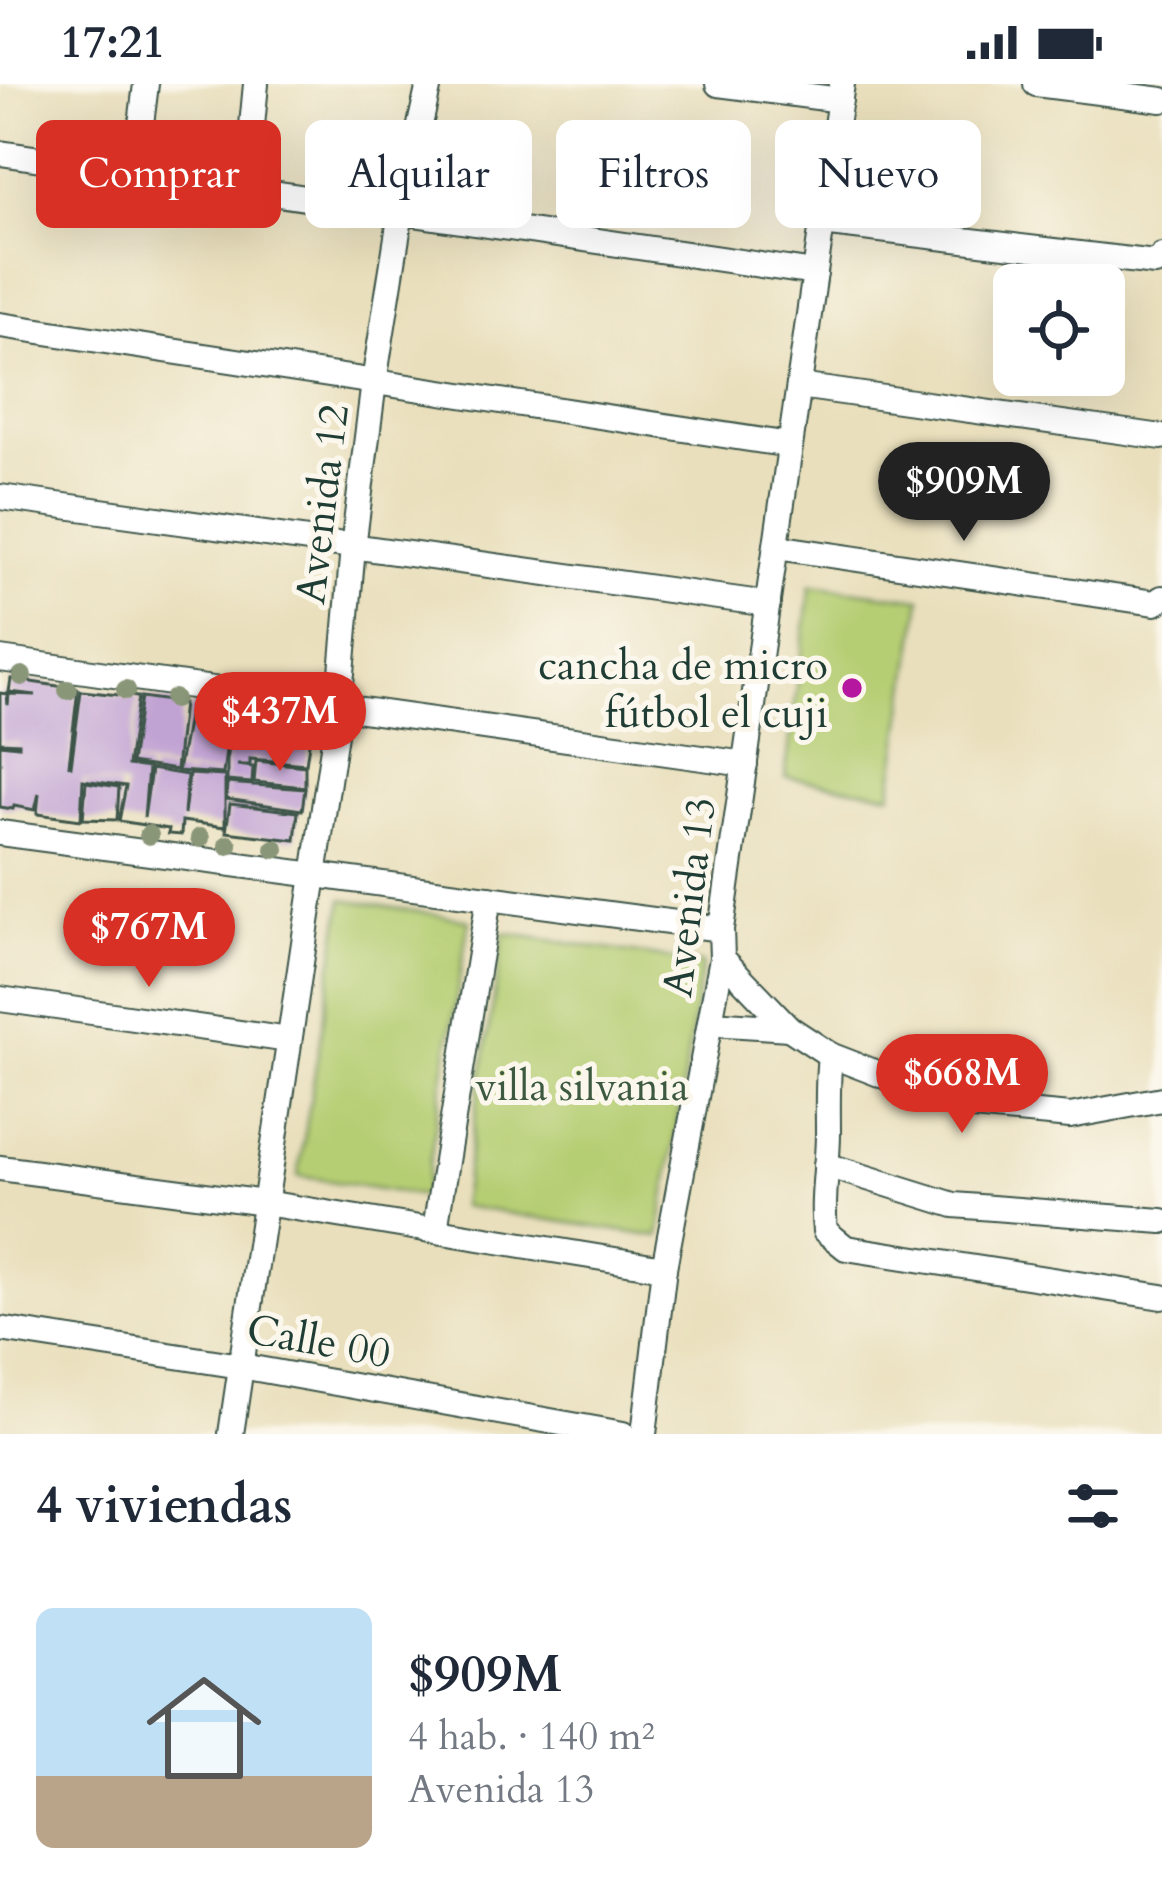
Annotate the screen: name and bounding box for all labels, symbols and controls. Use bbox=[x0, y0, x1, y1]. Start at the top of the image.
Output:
text: 17:21 bbox=[60, 12, 165, 73]
chip: Comprar bbox=[36, 120, 281, 228]
chip: Alquilar bbox=[305, 120, 532, 228]
chip: Filtros bbox=[556, 120, 751, 228]
chip: Nuevo bbox=[775, 120, 981, 228]
map controls bbox=[993, 264, 1125, 396]
button: locate bbox=[993, 264, 1125, 396]
street label: Avenida 12 bbox=[282, 401, 363, 607]
pin: $909M bbox=[880, 442, 1048, 544]
text: $909M bbox=[905, 454, 1023, 507]
place label: cancha de micro fútbol el cuji bbox=[538, 637, 828, 742]
pin: $437M bbox=[196, 672, 364, 774]
marker: cancha de micro fútbol el cuji bbox=[839, 675, 865, 701]
text: $437M bbox=[221, 684, 339, 737]
street label: Avenida 13 bbox=[649, 794, 730, 1000]
pin: $767M bbox=[65, 888, 233, 990]
text: $767M bbox=[90, 900, 208, 953]
pin: $668M bbox=[878, 1034, 1046, 1136]
text: $668M bbox=[903, 1046, 1021, 1099]
park label: villa silvania bbox=[475, 1058, 689, 1115]
street label: Calle 00 bbox=[242, 1301, 395, 1382]
text: 4 viviendas bbox=[36, 1471, 292, 1541]
icon: filters bbox=[1060, 1473, 1126, 1539]
text: $909M bbox=[408, 1640, 562, 1710]
icon: home bbox=[132, 1656, 276, 1800]
text: 4 hab. · 140 m² bbox=[408, 1710, 655, 1763]
text: Avenida 13 bbox=[408, 1763, 594, 1816]

